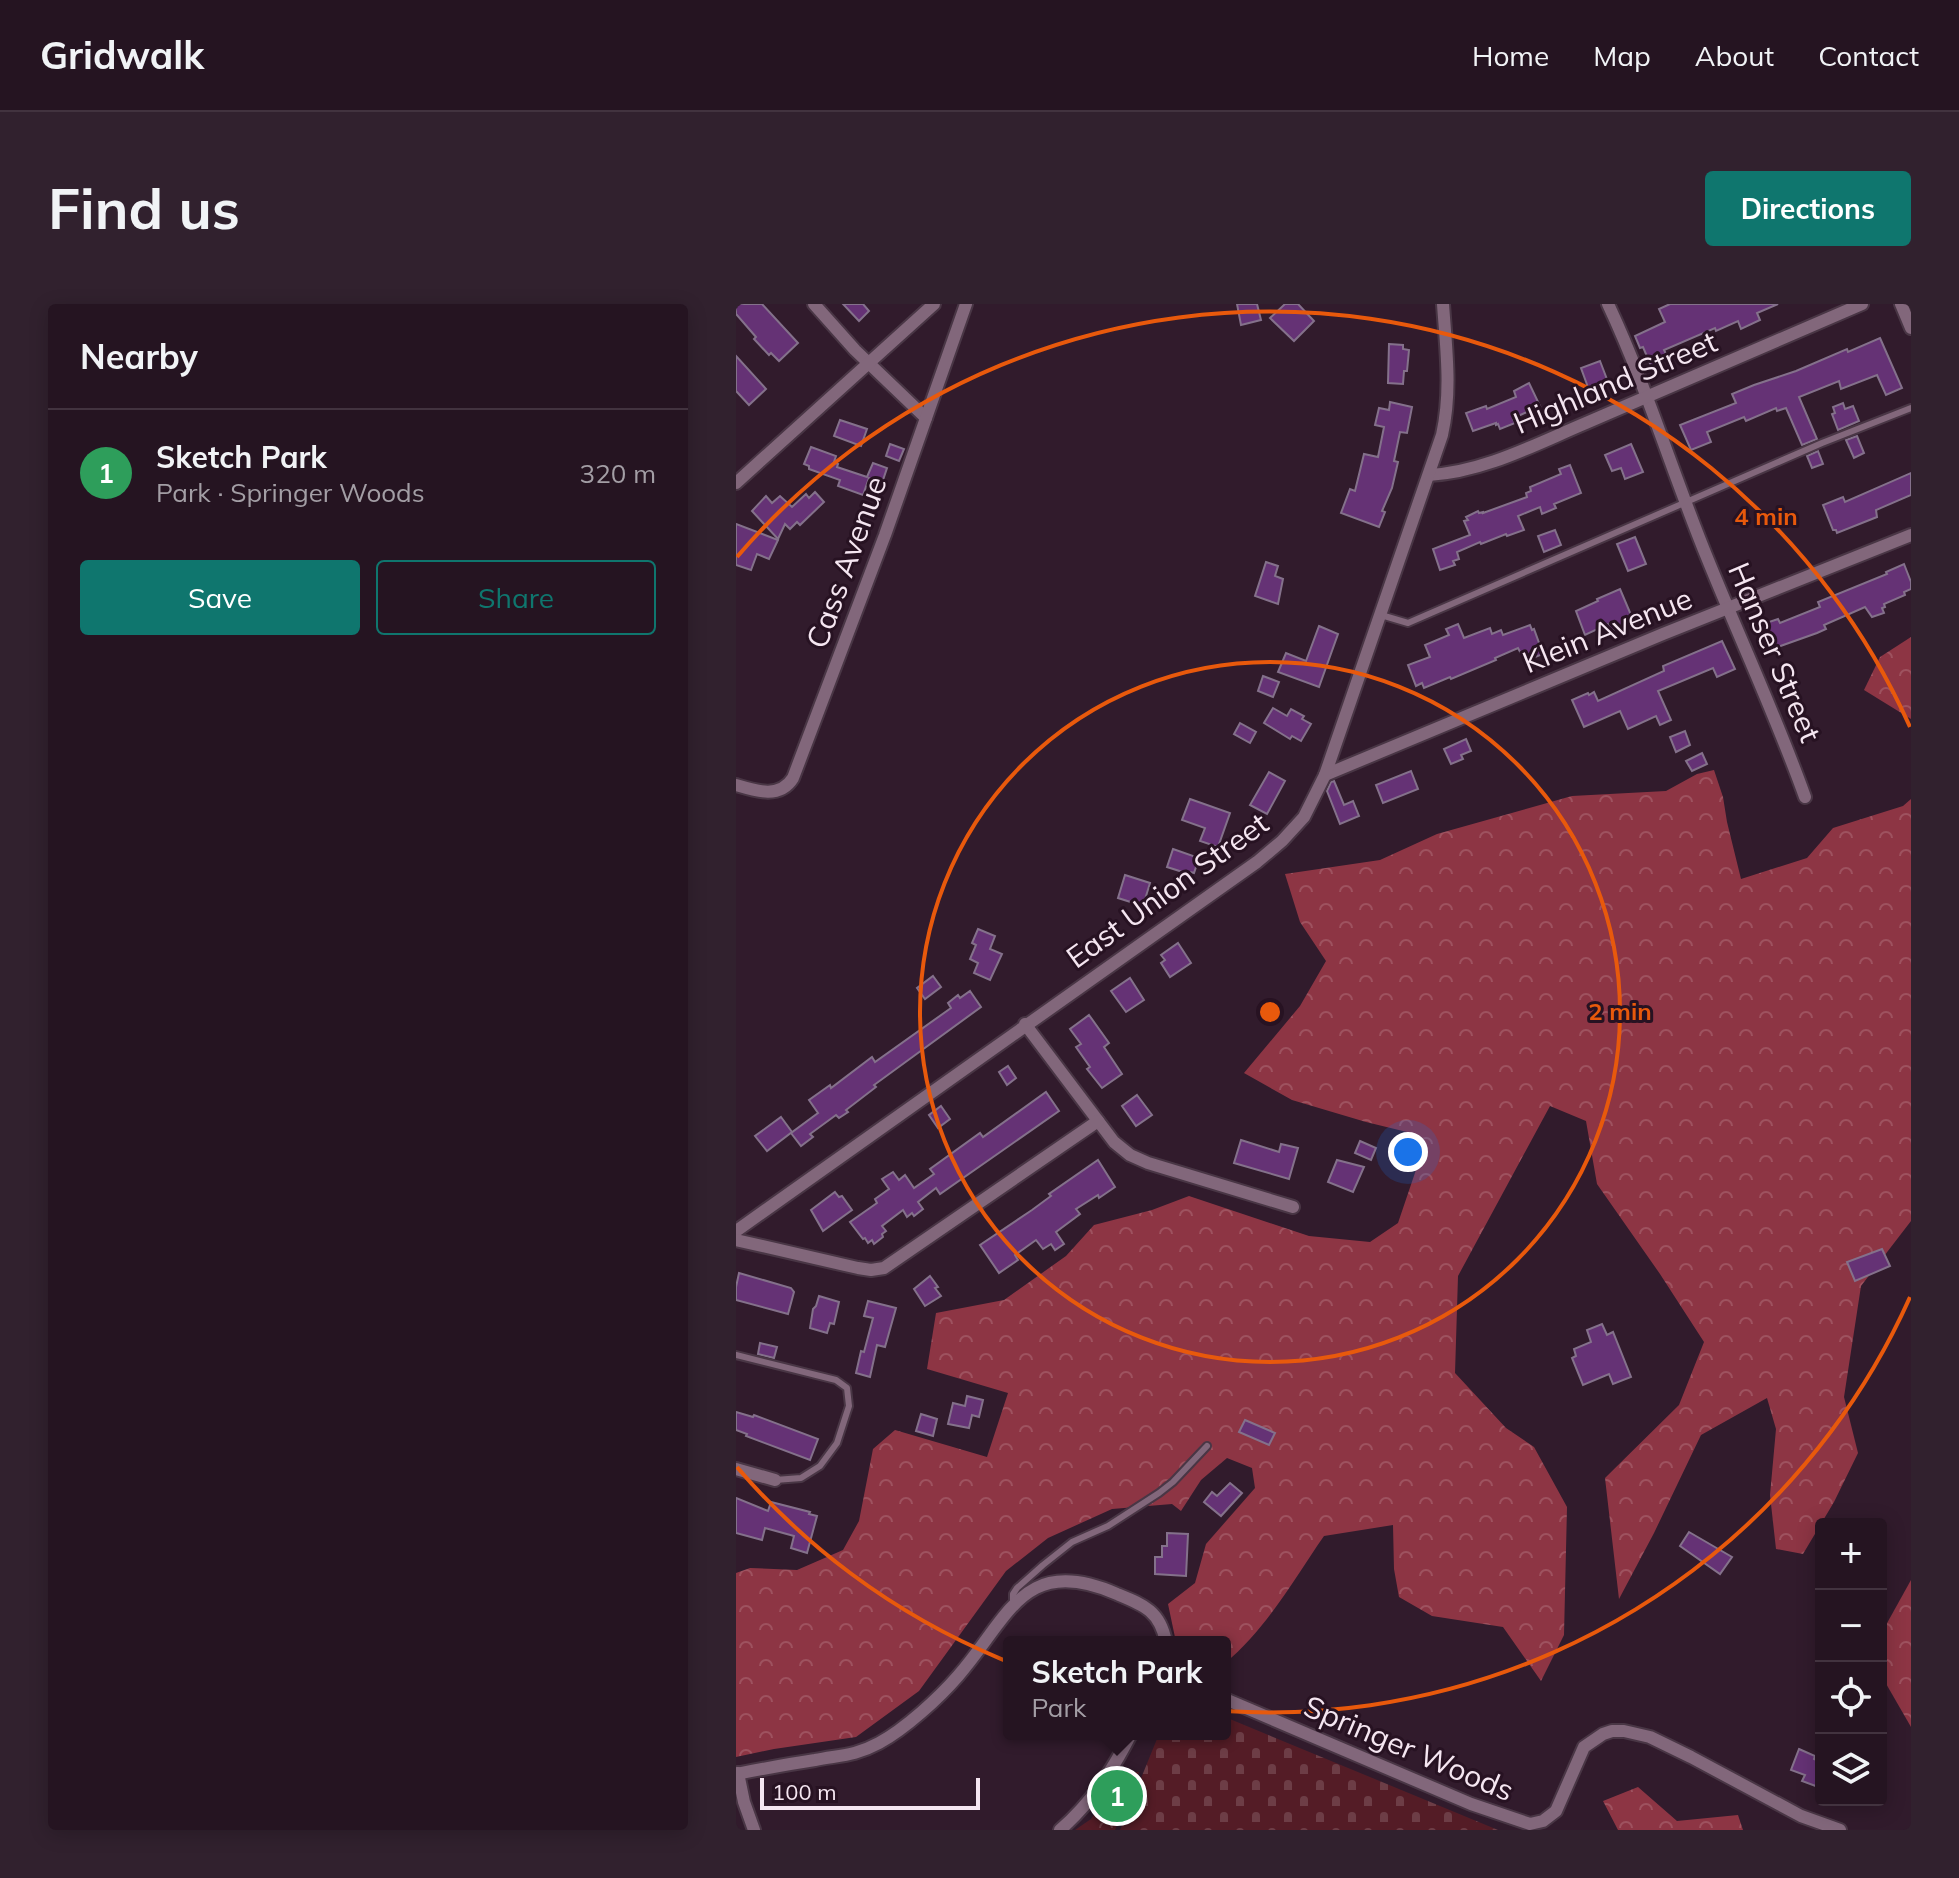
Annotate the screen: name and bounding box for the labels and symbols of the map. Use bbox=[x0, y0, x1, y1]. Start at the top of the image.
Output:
street label: Highland Street bbox=[1508, 322, 1722, 442]
street label: Cass Avenue bbox=[797, 471, 895, 653]
text: 4 min bbox=[1734, 501, 1798, 531]
street label: Hanser Street bbox=[1720, 556, 1830, 748]
street label: Klein Avenue bbox=[1517, 579, 1697, 681]
street label: East Union Street bbox=[1059, 804, 1275, 976]
text: 2 min bbox=[1588, 996, 1652, 1026]
centre of rings bbox=[1256, 998, 1284, 1026]
your location bbox=[1388, 1132, 1428, 1172]
street label: Springer Woods bbox=[1298, 1687, 1520, 1809]
pin: 1 bbox=[1091, 1766, 1143, 1826]
scale bar bbox=[760, 1774, 980, 1810]

